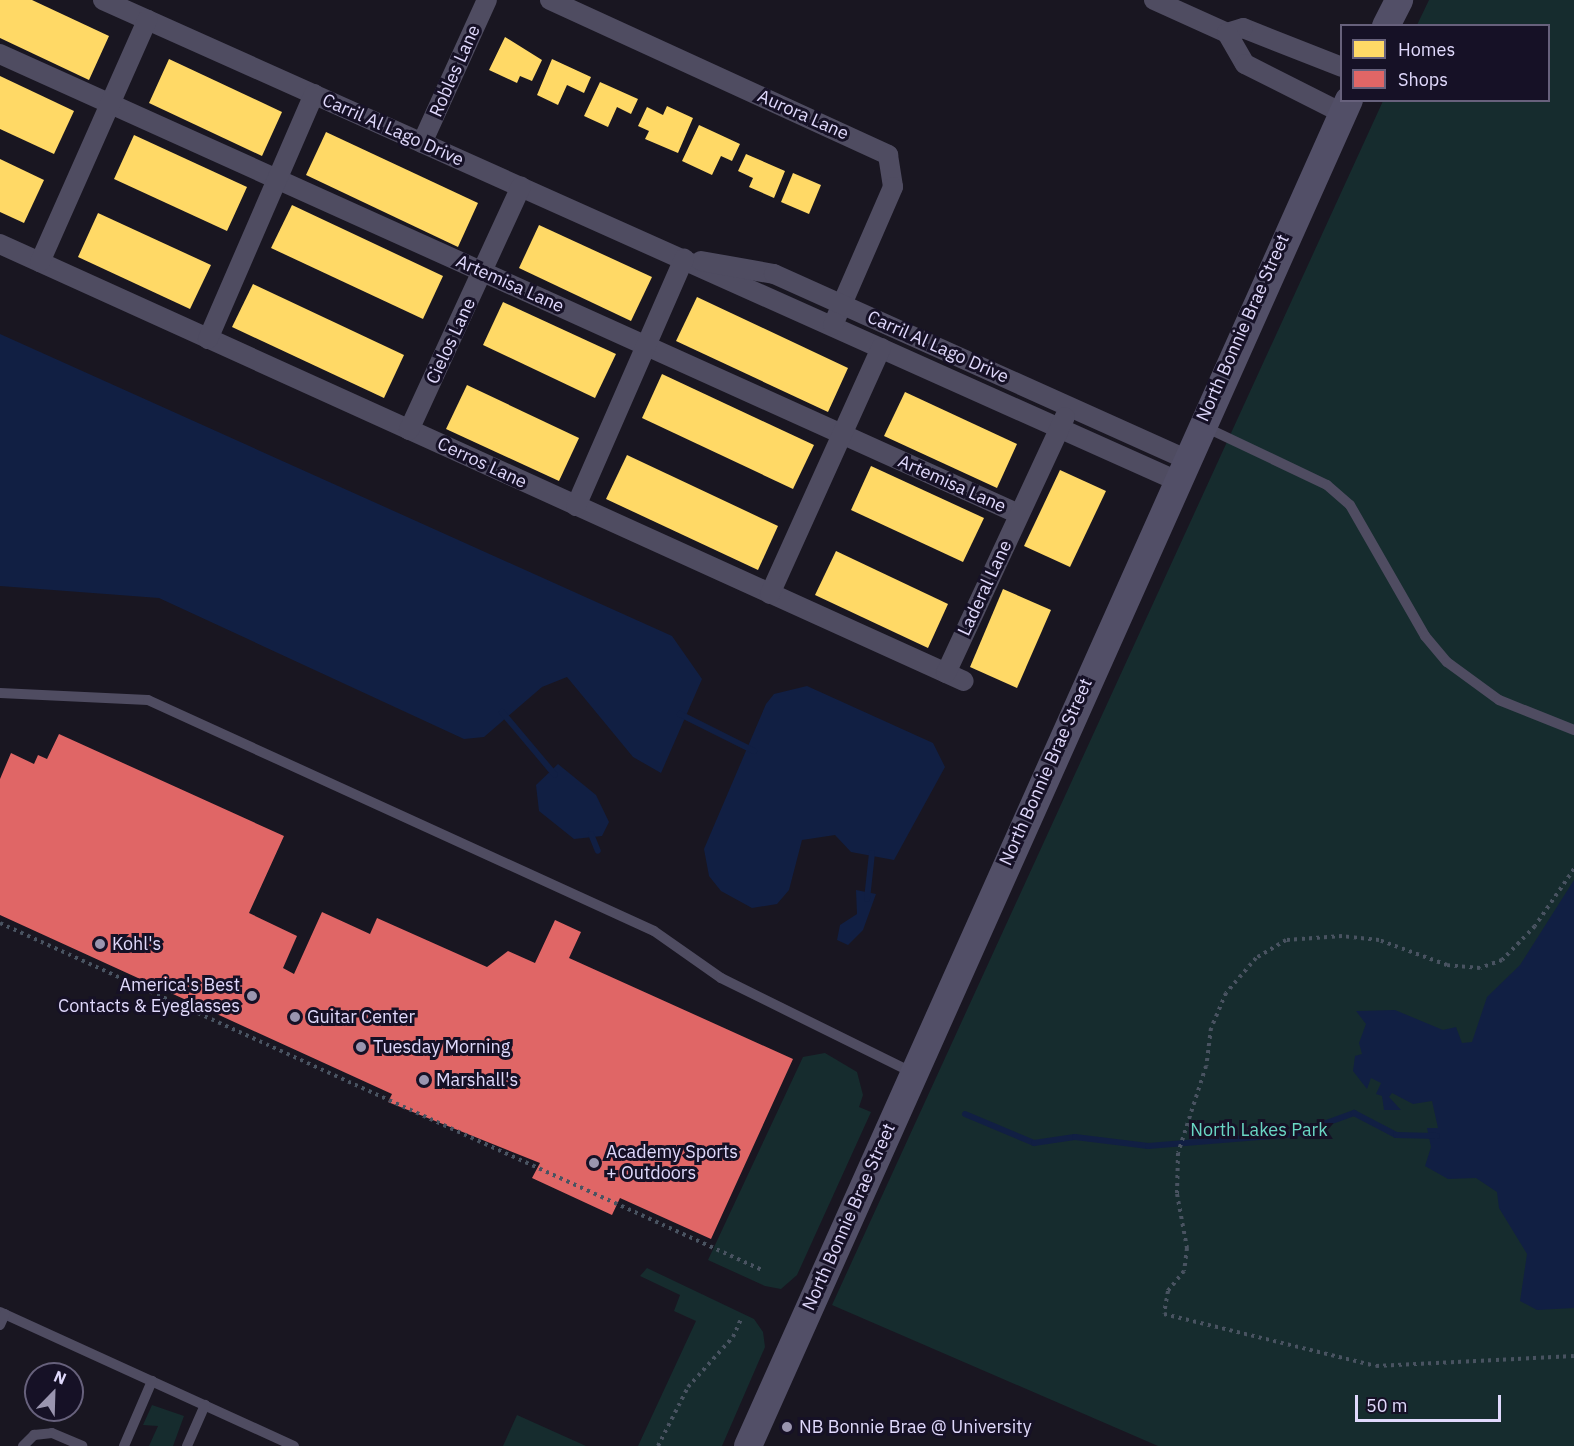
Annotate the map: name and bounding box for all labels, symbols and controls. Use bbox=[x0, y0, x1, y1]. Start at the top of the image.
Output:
street label: Robles Lane bbox=[425, 22, 485, 120]
legend bbox=[1340, 24, 1550, 102]
text: Homes bbox=[1398, 38, 1455, 61]
text: Shops bbox=[1398, 68, 1448, 91]
street label: Aurora Lane bbox=[754, 85, 852, 145]
street label: Carril Al Lago Drive bbox=[319, 89, 467, 171]
street label: North Bonnie Brae Street bbox=[1192, 231, 1294, 425]
street label: Artemisa Lane bbox=[453, 251, 567, 317]
street label: Cielos Lane bbox=[422, 295, 480, 387]
street label: Carril Al Lago Drive bbox=[864, 306, 1012, 388]
street label: Cerros Lane bbox=[434, 433, 530, 493]
street label: Artemisa Lane bbox=[895, 451, 1009, 517]
street label: Laderal Lane bbox=[953, 537, 1017, 639]
street label: North Bonnie Brae Street bbox=[995, 675, 1097, 869]
place label: Kohl's bbox=[112, 933, 161, 955]
marker: Kohl's bbox=[93, 937, 107, 951]
place label: America's Best Contacts & Eyeglasses bbox=[58, 975, 240, 1018]
marker: America's Best Contacts & Eyeglasses bbox=[245, 989, 259, 1003]
place label: Guitar Center bbox=[307, 1006, 415, 1028]
marker: Guitar Center bbox=[288, 1010, 302, 1024]
place label: Tuesday Morning bbox=[373, 1036, 510, 1058]
marker: Tuesday Morning bbox=[354, 1040, 368, 1054]
place label: Marshall's bbox=[436, 1069, 518, 1091]
marker: Marshall's bbox=[417, 1073, 431, 1087]
park label: North Lakes Park bbox=[1190, 1119, 1328, 1141]
street label: North Bonnie Brae Street bbox=[798, 1120, 900, 1314]
place label: Academy Sports + Outdoors bbox=[606, 1142, 738, 1184]
marker: Academy Sports + Outdoors bbox=[587, 1156, 601, 1170]
north arrow bbox=[24, 1362, 84, 1422]
text: N bbox=[51, 1366, 69, 1389]
scale bar bbox=[1358, 1383, 1504, 1421]
text: 50 m bbox=[1366, 1394, 1408, 1417]
place label: NB Bonnie Brae @ University bbox=[799, 1416, 1032, 1438]
marker: NB Bonnie Brae @ University bbox=[780, 1420, 794, 1434]

